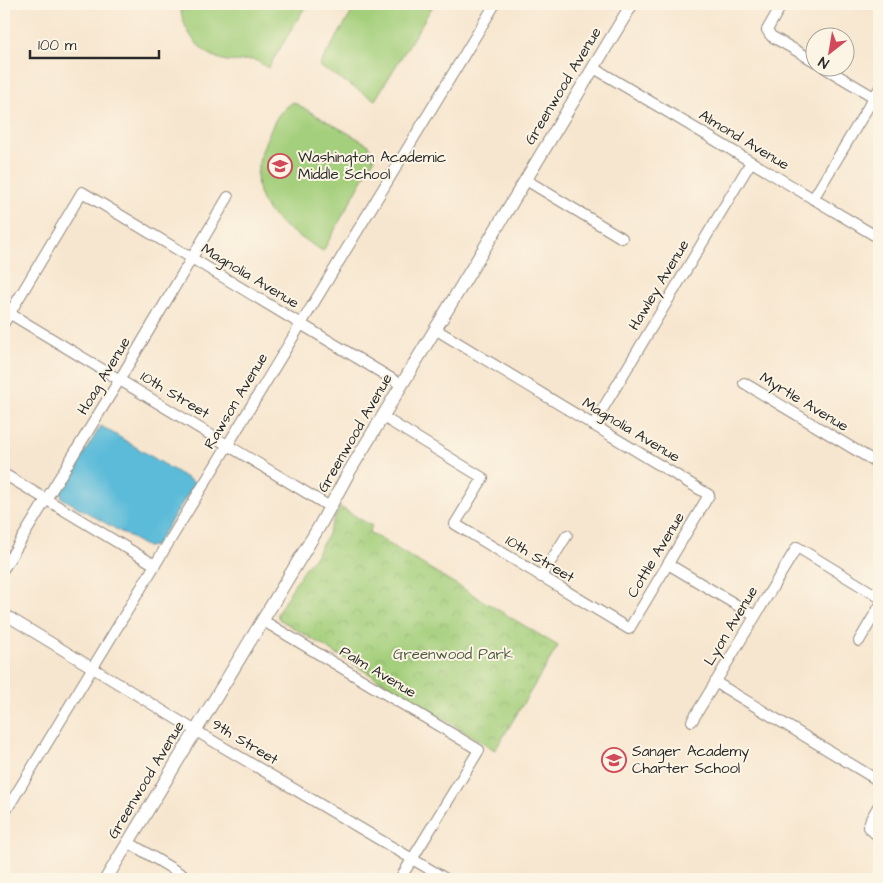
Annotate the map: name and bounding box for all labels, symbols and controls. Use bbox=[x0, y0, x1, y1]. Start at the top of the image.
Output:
street label: Greenwood Avenue bbox=[520, 23, 606, 149]
scale bar bbox=[30, 28, 159, 60]
north arrow bbox=[806, 28, 856, 78]
text: 100 m bbox=[38, 35, 77, 56]
text: N bbox=[815, 51, 833, 73]
street label: Almond Avenue bbox=[695, 105, 793, 175]
place label: Washington Academic Middle School bbox=[298, 147, 447, 185]
school or university icon: Washington Academic Middle School bbox=[267, 153, 293, 179]
street label: Hawley Avenue bbox=[624, 236, 695, 335]
street label: Magnolia Avenue bbox=[197, 238, 303, 314]
street label: Hoag Avenue bbox=[72, 333, 136, 419]
street label: Rawson Avenue bbox=[199, 349, 273, 453]
street label: 10th Street bbox=[137, 366, 213, 424]
street label: Myrtle Avenue bbox=[755, 367, 852, 438]
street label: Greenwood Avenue bbox=[312, 370, 398, 496]
street label: Magnolia Avenue bbox=[578, 392, 684, 468]
street label: Cottle Avenue bbox=[622, 508, 690, 602]
street label: 10th Street bbox=[502, 530, 578, 588]
street label: Lyon Avenue bbox=[699, 582, 764, 670]
street label: Palm Avenue bbox=[336, 641, 420, 703]
park label: Greenwood Park bbox=[393, 644, 513, 665]
street label: 9th Street bbox=[208, 714, 282, 770]
street label: Greenwood Avenue bbox=[103, 717, 189, 843]
place label: Sanger Academy Charter School bbox=[632, 741, 749, 779]
school or university icon: Sanger Academy Charter School bbox=[601, 747, 627, 773]

